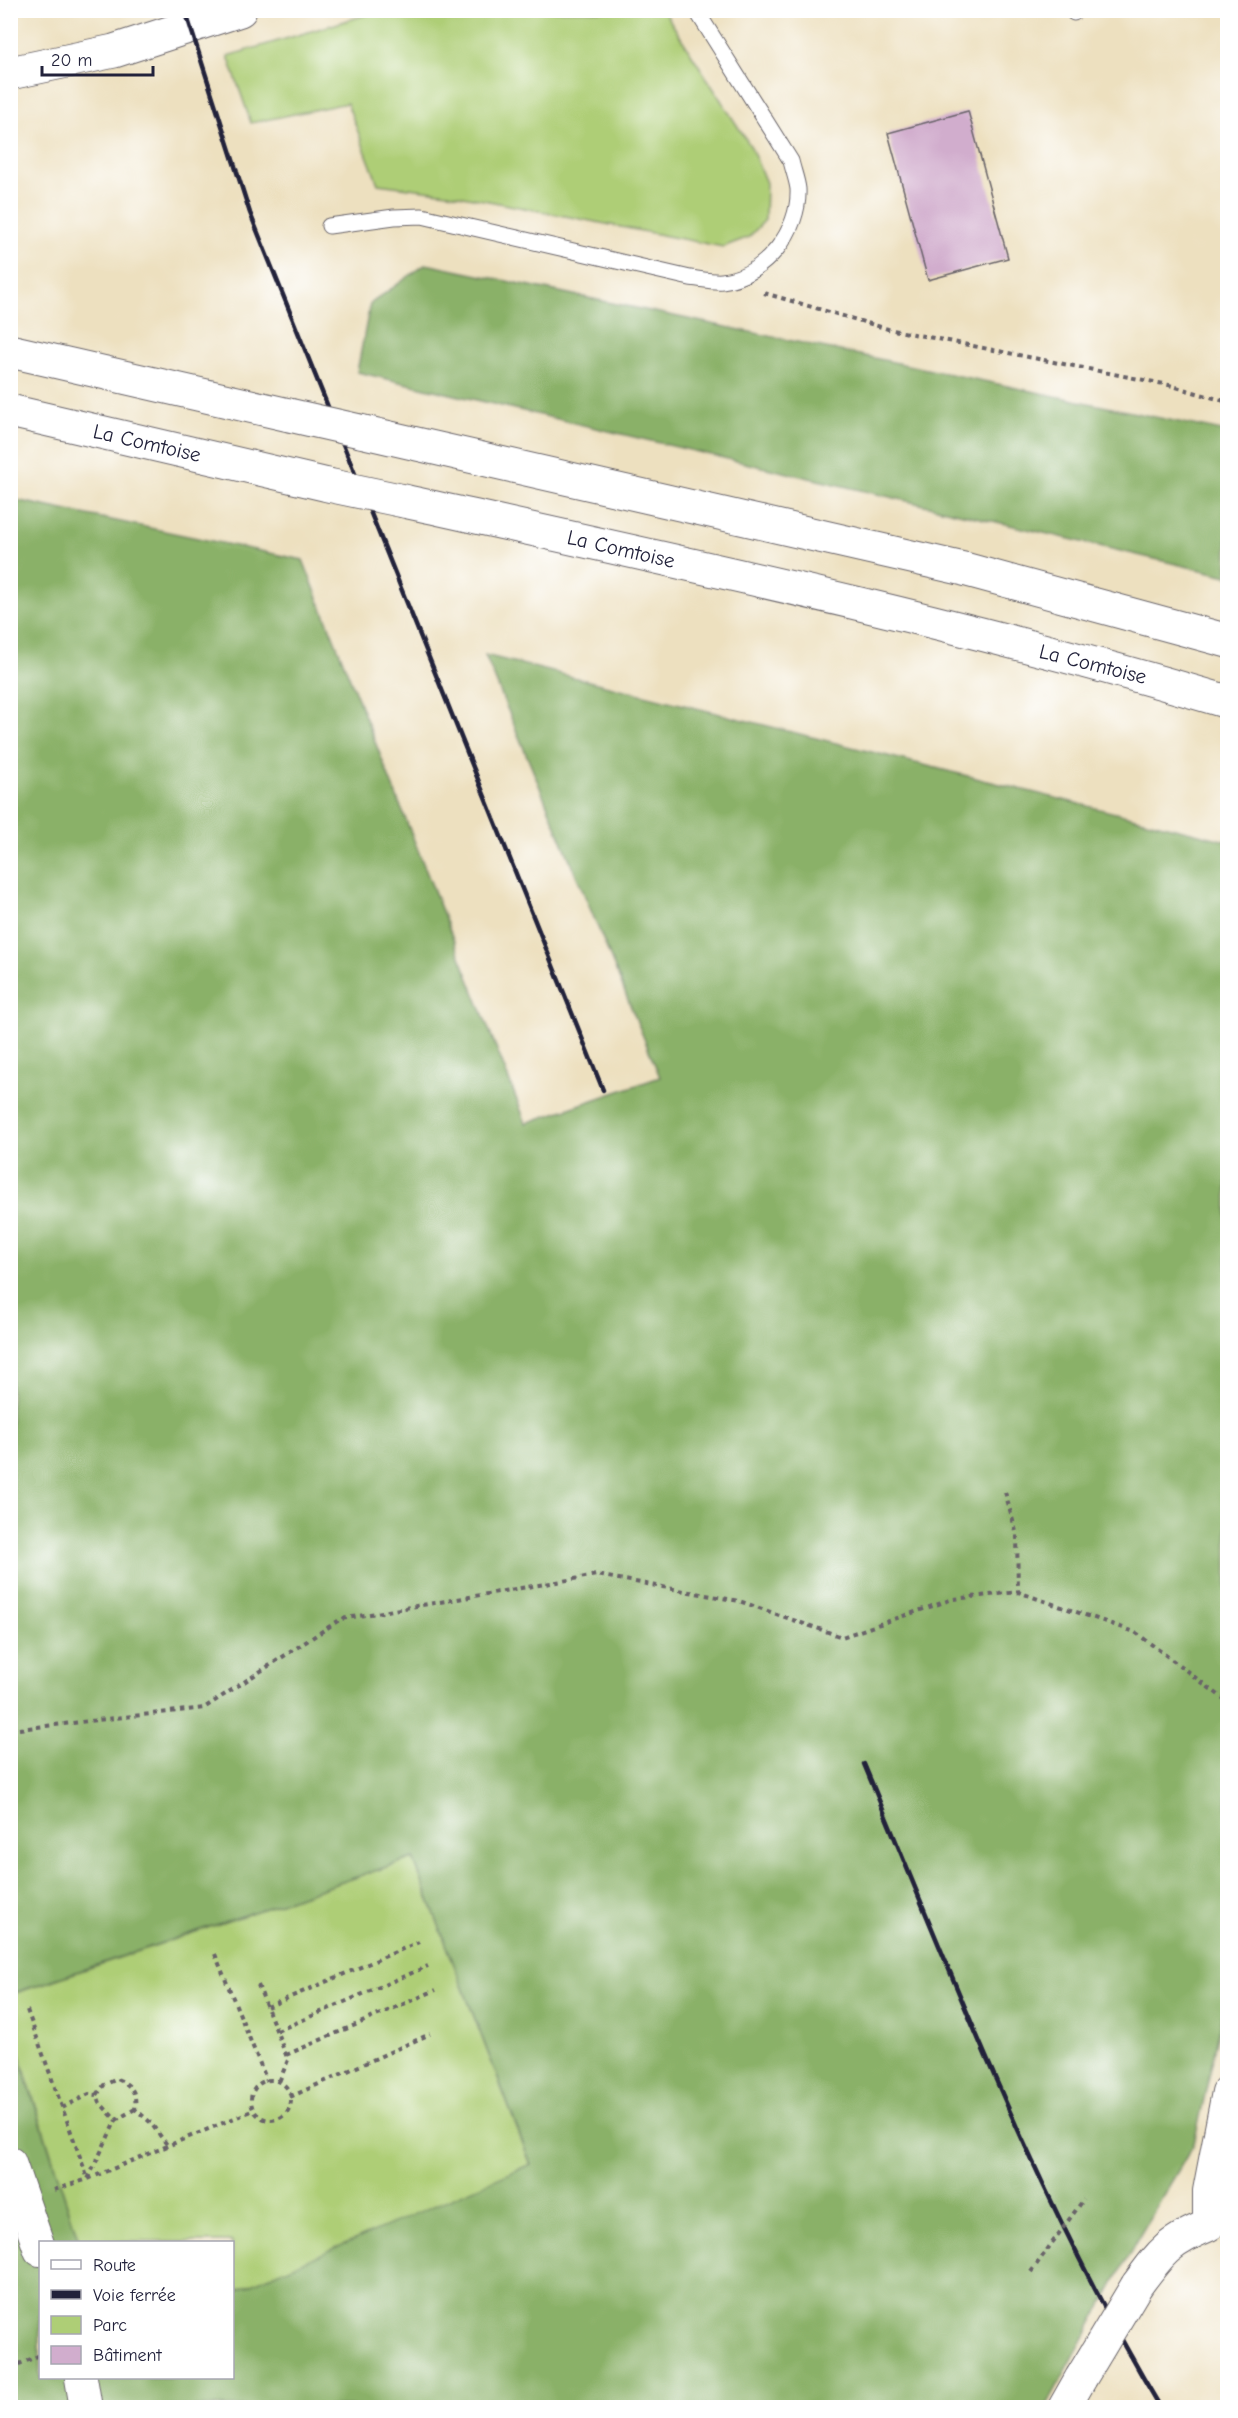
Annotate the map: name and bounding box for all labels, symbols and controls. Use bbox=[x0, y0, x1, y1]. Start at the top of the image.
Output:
scale bar bbox=[42, 39, 153, 77]
text: 20 m bbox=[51, 50, 92, 71]
street label: La Comtoise bbox=[91, 419, 203, 467]
street label: La Comtoise bbox=[565, 525, 677, 573]
street label: La Comtoise bbox=[1037, 639, 1149, 689]
legend bbox=[39, 2241, 234, 2379]
text: Route bbox=[93, 2255, 136, 2276]
text: Voie ferrée bbox=[93, 2285, 176, 2306]
text: Parc bbox=[93, 2315, 127, 2336]
text: Bâtiment bbox=[93, 2345, 163, 2366]

